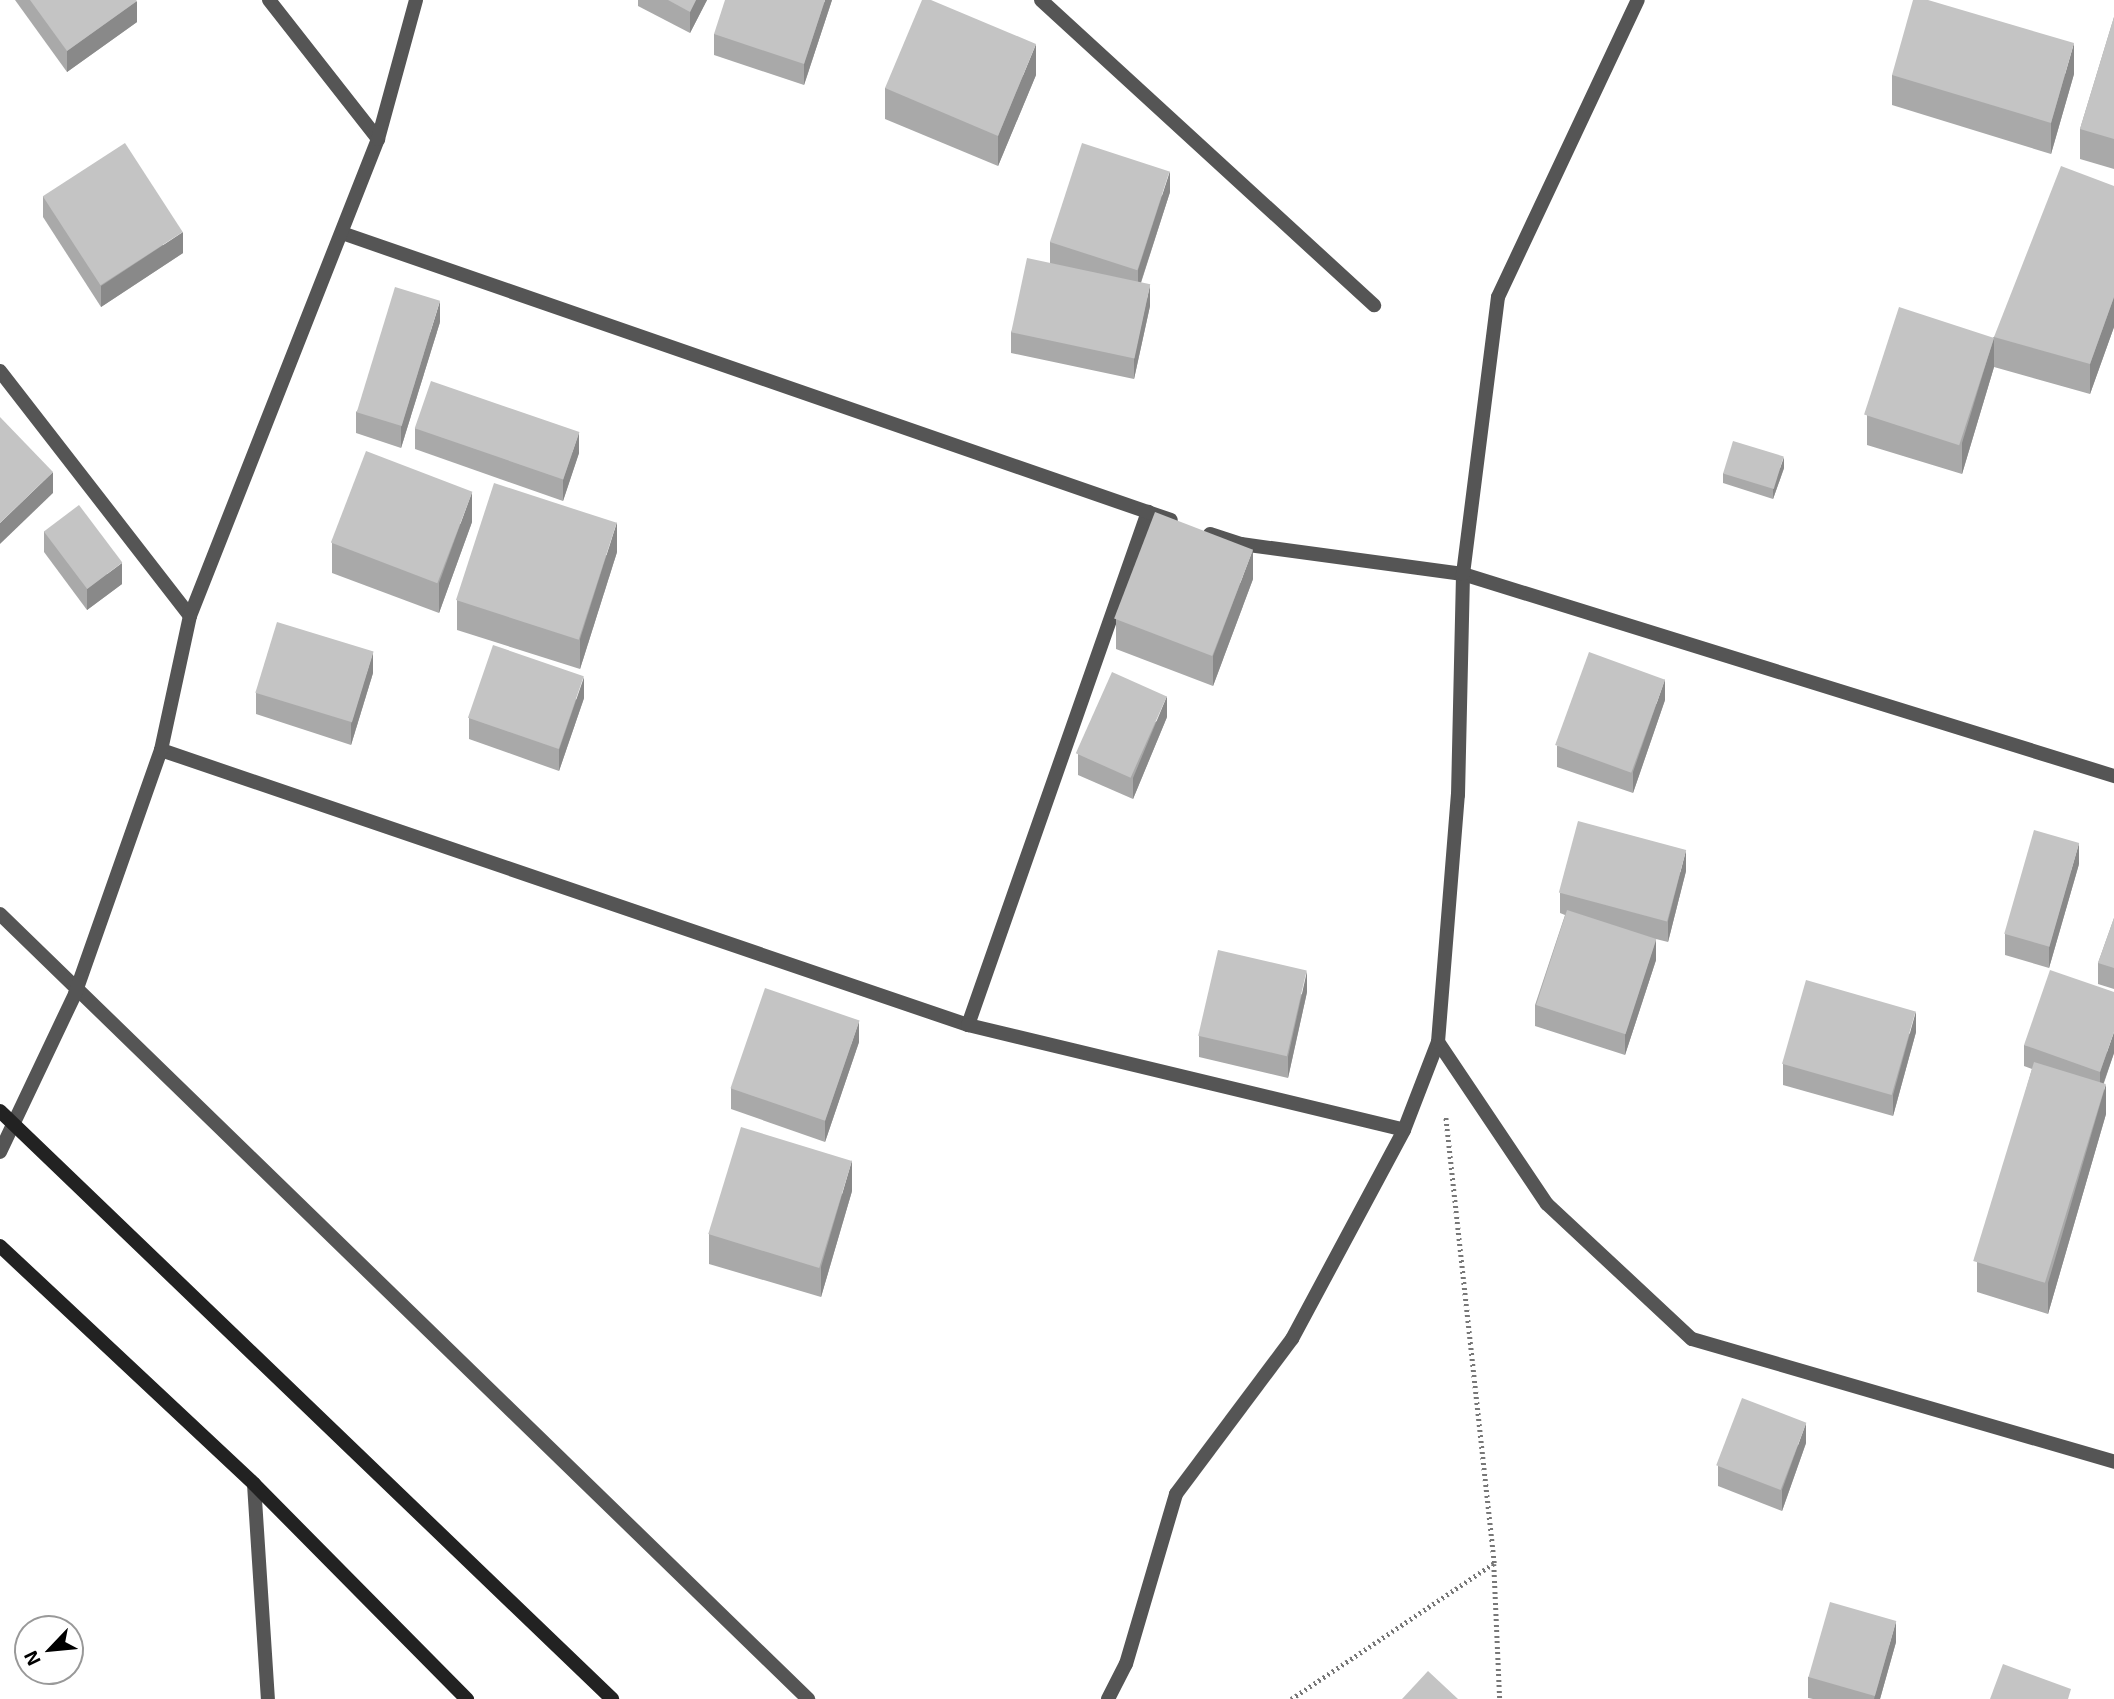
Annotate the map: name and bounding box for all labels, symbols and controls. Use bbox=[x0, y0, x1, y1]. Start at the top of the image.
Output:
north arrow bbox=[14, 1615, 84, 1685]
text: N bbox=[18, 1647, 45, 1670]

